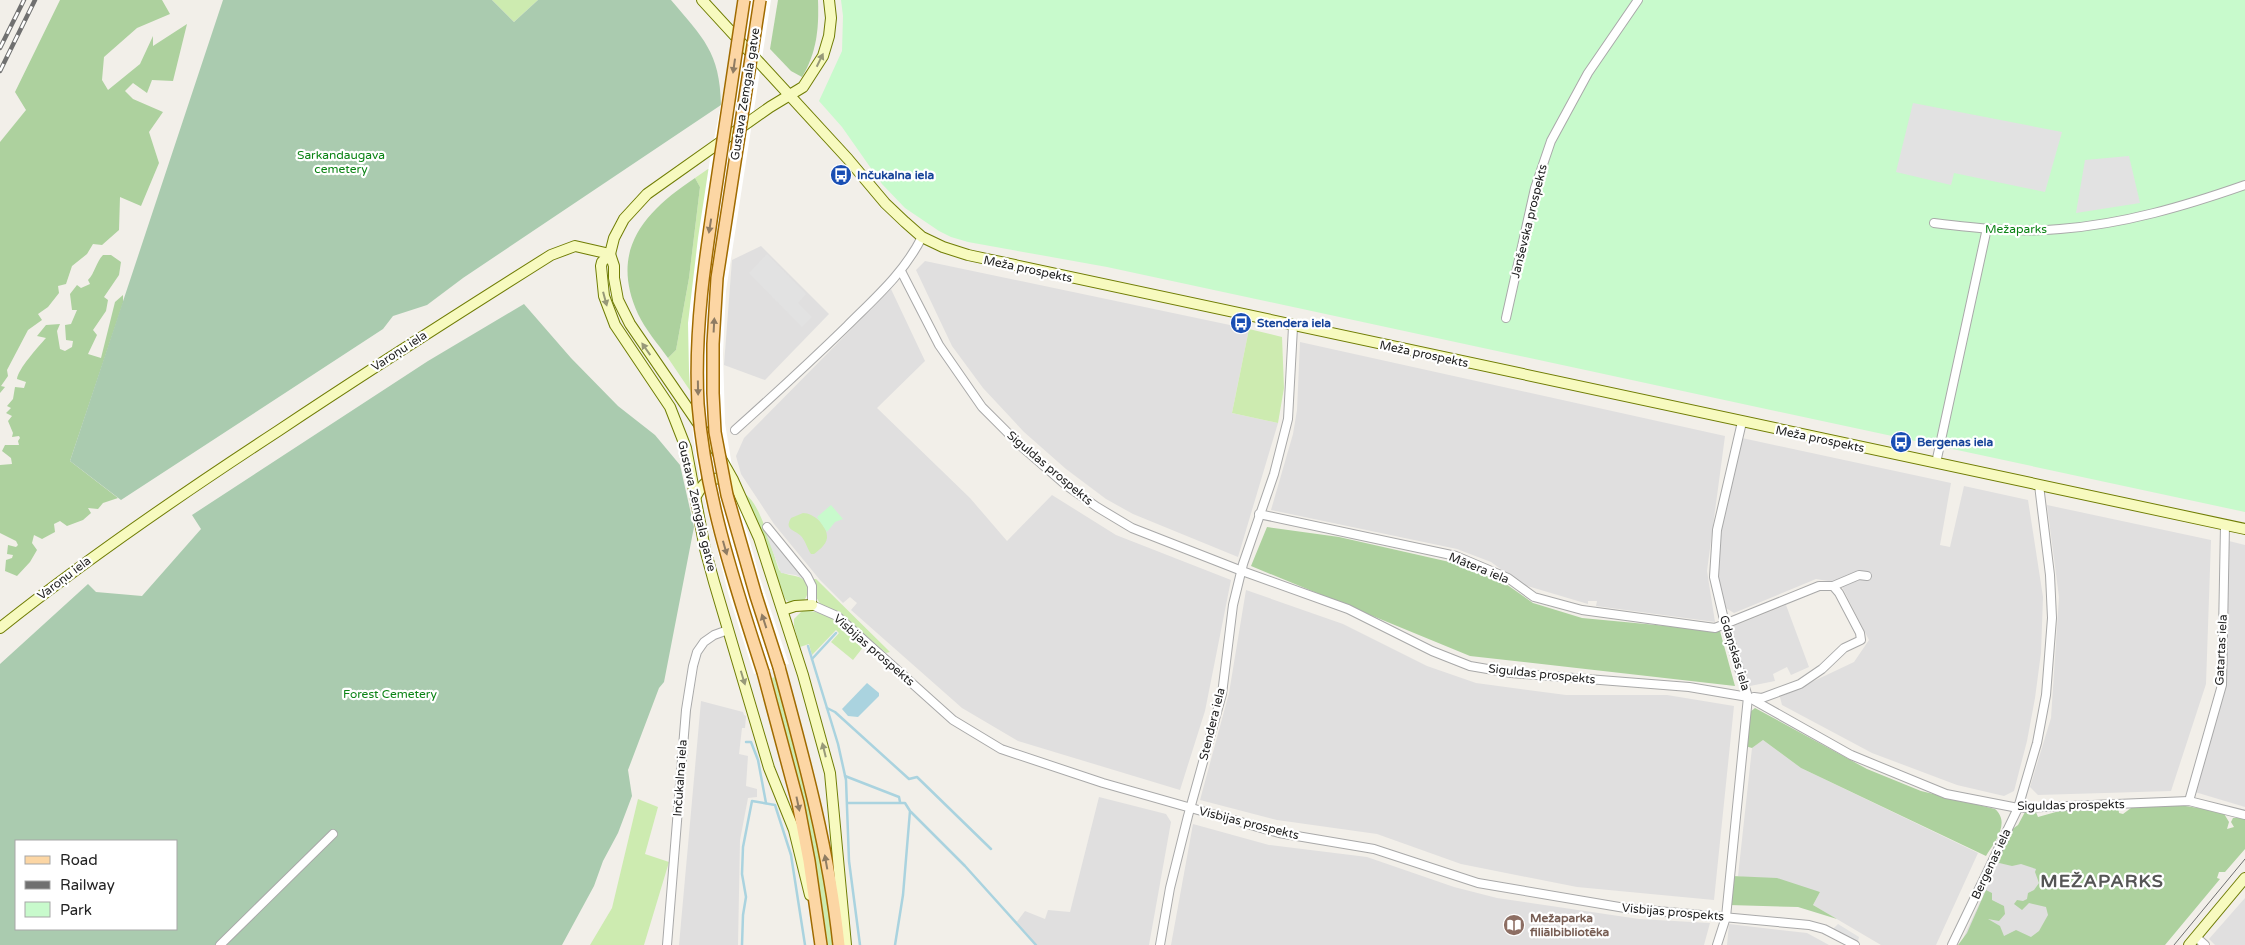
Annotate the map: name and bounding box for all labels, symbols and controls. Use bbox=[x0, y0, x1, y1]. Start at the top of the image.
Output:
street label: Gustava Zemgala gatve bbox=[728, 27, 762, 161]
one-way arrow bbox=[816, 53, 824, 67]
one-way arrow bbox=[730, 58, 738, 74]
park label: Sarkandaugava cemetery bbox=[297, 148, 385, 176]
street label: Janševska prospekts bbox=[1508, 162, 1550, 279]
bus stop icon: Inčukalna iela bbox=[829, 163, 853, 187]
place label: Inčukalna iela bbox=[857, 168, 934, 182]
one-way arrow bbox=[705, 219, 713, 235]
park label: Mežaparks bbox=[1985, 222, 2047, 236]
street label: Meža prospekts bbox=[982, 253, 1074, 285]
one-way arrow bbox=[602, 292, 610, 307]
bus stop icon: Stendera iela bbox=[1229, 311, 1253, 335]
one-way arrow bbox=[711, 316, 719, 332]
place label: Stendera iela bbox=[1257, 316, 1331, 330]
street label: Varoņu iela bbox=[369, 328, 429, 374]
street label: Meža prospekts bbox=[1378, 338, 1470, 370]
one-way arrow bbox=[641, 342, 651, 356]
one-way arrow bbox=[694, 380, 702, 396]
street label: Meža prospekts bbox=[1774, 423, 1866, 455]
street label: Siguldas prospekts bbox=[1004, 428, 1096, 508]
bus stop icon: Bergenas iela bbox=[1889, 430, 1913, 454]
place label: Bergenas iela bbox=[1917, 435, 1994, 450]
street label: Gustava Zemgala gatve bbox=[675, 439, 719, 573]
one-way arrow bbox=[722, 540, 730, 555]
street label: Mātera iela bbox=[1447, 550, 1511, 586]
street label: Varoņu iela bbox=[34, 553, 94, 603]
street label: Visbijas prospekts bbox=[831, 611, 917, 689]
one-way arrow bbox=[759, 613, 767, 628]
street label: Gdaņskas iela bbox=[1717, 614, 1753, 692]
street label: Gatartas iela bbox=[2212, 614, 2230, 686]
street label: Siguldas prospekts bbox=[1488, 661, 1596, 687]
one-way arrow bbox=[739, 670, 747, 685]
street label: Stendera iela bbox=[1196, 686, 1228, 762]
park label: Forest Cemetery bbox=[343, 687, 437, 701]
street label: Inčukalna iela bbox=[670, 739, 690, 817]
one-way arrow bbox=[820, 742, 828, 757]
one-way arrow bbox=[794, 796, 802, 812]
street label: Siguldas prospekts bbox=[2017, 797, 2125, 813]
street label: Visbijas prospekts bbox=[1198, 804, 1301, 842]
street label: Bergenas iela bbox=[1969, 826, 2013, 902]
legend bbox=[15, 840, 178, 930]
text: Road bbox=[60, 851, 98, 869]
one-way arrow bbox=[822, 854, 830, 870]
district label: MEŽAPARKS bbox=[2040, 870, 2164, 892]
text: Railway bbox=[60, 876, 115, 894]
text: Park bbox=[60, 901, 92, 919]
street label: Visbijas prospekts bbox=[1621, 901, 1725, 923]
place label: Mežaparka filiālbibliotēka bbox=[1529, 911, 1609, 939]
library icon: Mežaparka filiālbibliotēka bbox=[1502, 913, 1526, 937]

